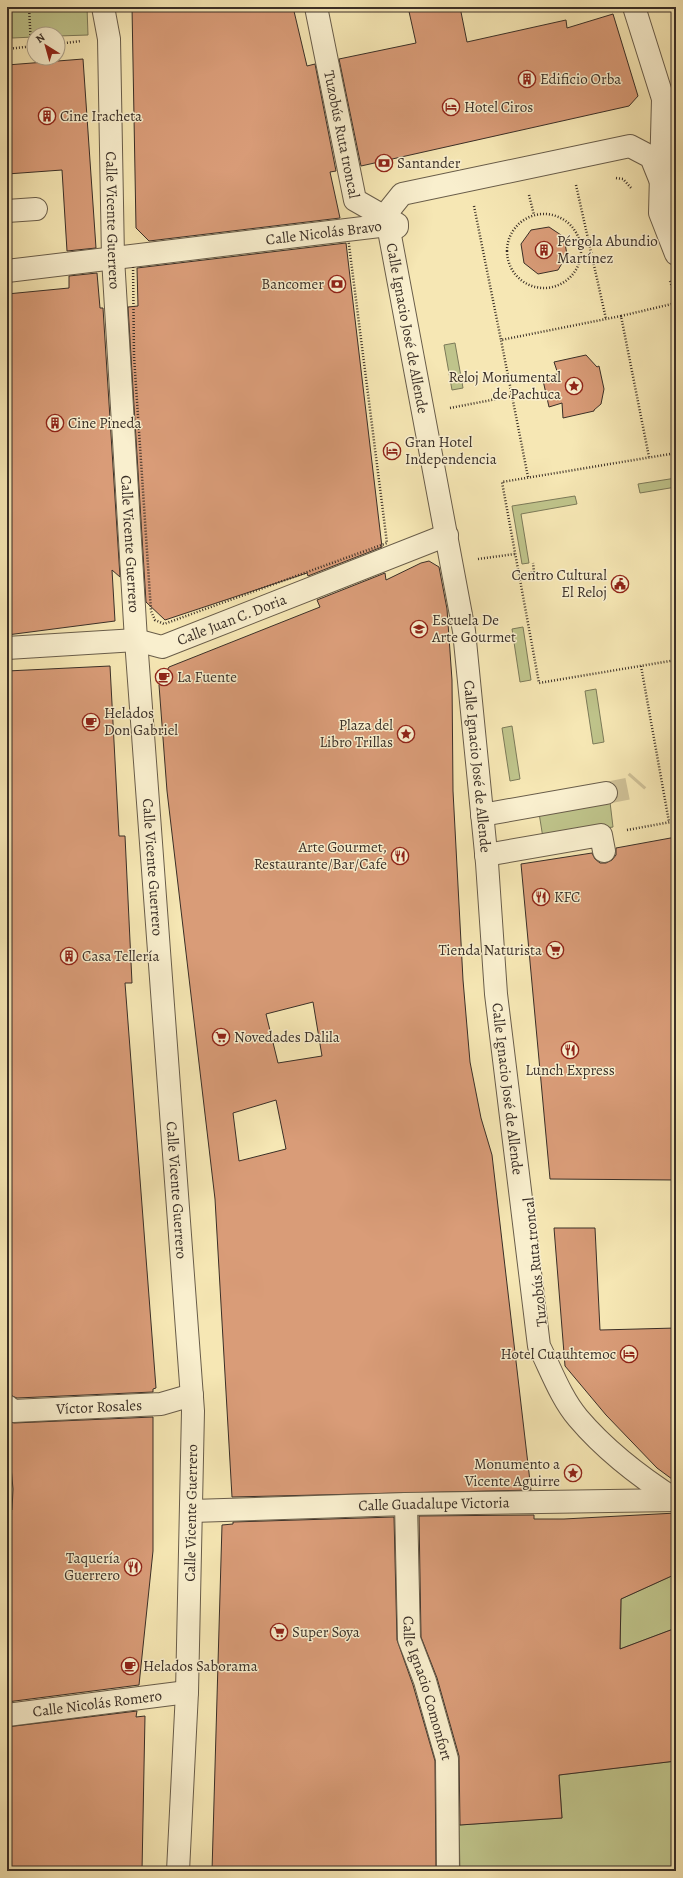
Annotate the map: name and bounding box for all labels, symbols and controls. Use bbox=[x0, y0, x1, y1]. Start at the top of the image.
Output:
north arrow bbox=[26, 26, 66, 66]
text: N bbox=[33, 30, 48, 47]
street label: Tuzobús Ruta troncal bbox=[319, 69, 364, 200]
building icon: Edificio Orba bbox=[517, 69, 537, 89]
place label: Edificio Orba bbox=[540, 69, 621, 89]
hotel icon: Hotel Ciros bbox=[441, 97, 461, 117]
place label: Hotel Ciros bbox=[464, 97, 533, 117]
building icon: Cine Iracheta bbox=[37, 106, 57, 126]
place label: Cine Iracheta bbox=[60, 106, 142, 126]
street label: Calle Vicente Guerrero bbox=[101, 151, 125, 290]
bank icon: Santander bbox=[374, 153, 394, 173]
place label: Santander bbox=[397, 153, 461, 173]
street label: Calle Nicolás Bravo bbox=[265, 216, 383, 250]
place label: Pérgola Abundio Martínez bbox=[557, 231, 658, 268]
building icon: Pérgola Abundio Martínez bbox=[534, 240, 554, 260]
street label: Calle Ignacio José de Allende bbox=[382, 241, 433, 416]
place label: Bancomer bbox=[261, 274, 324, 294]
bank icon: Bancomer bbox=[327, 274, 347, 294]
place label: Reloj Monumental de Pachuca bbox=[448, 367, 561, 404]
place icon: Reloj Monumental de Pachuca bbox=[564, 376, 584, 396]
building icon: Cine Pineda bbox=[45, 413, 65, 433]
place label: Cine Pineda bbox=[68, 413, 142, 433]
place label: Gran Hotel Independencia bbox=[405, 432, 497, 469]
hotel icon: Gran Hotel Independencia bbox=[382, 441, 402, 461]
street label: Calle Vicente Guerrero bbox=[116, 475, 144, 613]
place label: Centro Cultural El Reloj bbox=[512, 565, 607, 602]
public building icon: Centro Cultural El Reloj bbox=[610, 574, 630, 594]
street label: Calle Juan C. Doria bbox=[174, 589, 289, 650]
place label: Escuela De Arte Gourmet bbox=[431, 610, 516, 647]
school or university icon: Escuela De Arte Gourmet bbox=[409, 619, 429, 639]
cafe icon: La Fuente bbox=[154, 667, 174, 687]
place label: La Fuente bbox=[177, 667, 237, 687]
street label: Calle Ignacio José de Allende bbox=[459, 679, 496, 854]
place label: Helados Don Gabriel bbox=[104, 703, 178, 740]
cafe icon: Helados Don Gabriel bbox=[81, 712, 101, 732]
place label: Plaza del Libro Trillas bbox=[319, 715, 393, 752]
place icon: Plaza del Libro Trillas bbox=[396, 724, 416, 744]
street label: Calle Vicente Guerrero bbox=[138, 798, 168, 937]
place label: Arte Gourmet, Restaurante/Bar/Cafe bbox=[254, 837, 387, 874]
restaurant icon: Arte Gourmet, Restaurante/Bar/Cafe bbox=[390, 846, 410, 866]
restaurant icon: KFC bbox=[531, 887, 551, 907]
place label: KFC bbox=[554, 887, 580, 907]
place label: Tienda Naturista bbox=[439, 940, 542, 960]
supermarket icon: Tienda Naturista bbox=[545, 940, 565, 960]
building icon: Casa Tellería bbox=[59, 946, 79, 966]
place label: Casa Tellería bbox=[82, 946, 159, 966]
street label: Calle Ignacio José de Allende bbox=[487, 1002, 528, 1176]
supermarket icon: Novedades Dalila bbox=[211, 1027, 231, 1047]
place label: Novedades Dalila bbox=[234, 1027, 340, 1047]
restaurant icon: Lunch Express bbox=[560, 1040, 580, 1060]
place label: Lunch Express bbox=[525, 1060, 615, 1080]
street label: Calle Vicente Guerrero bbox=[162, 1121, 192, 1260]
street label: Tuzobús Ruta troncal bbox=[518, 1196, 552, 1328]
place label: Hotel Cuauhtemoc bbox=[501, 1344, 616, 1364]
hotel icon: Hotel Cuauhtemoc bbox=[619, 1344, 639, 1364]
street label: Víctor Rosales bbox=[55, 1395, 143, 1419]
street label: Calle Vicente Guerrero bbox=[180, 1444, 202, 1582]
place label: Monumento a Vicente Aguirre bbox=[464, 1454, 560, 1491]
place icon: Monumento a Vicente Aguirre bbox=[563, 1463, 583, 1483]
street label: Calle Guadalupe Victoria bbox=[358, 1492, 510, 1516]
place label: Taquería Guerrero bbox=[64, 1548, 120, 1585]
restaurant icon: Taquería Guerrero bbox=[123, 1557, 143, 1577]
street label: Calle Ignacio Comonfort bbox=[398, 1616, 457, 1763]
supermarket icon: Super Soya bbox=[269, 1622, 289, 1642]
place label: Super Soya bbox=[292, 1622, 360, 1642]
cafe icon: Helados Saborama bbox=[120, 1656, 140, 1676]
place label: Helados Saborama bbox=[143, 1656, 258, 1676]
street label: Calle Nicolás Romero bbox=[31, 1685, 163, 1722]

